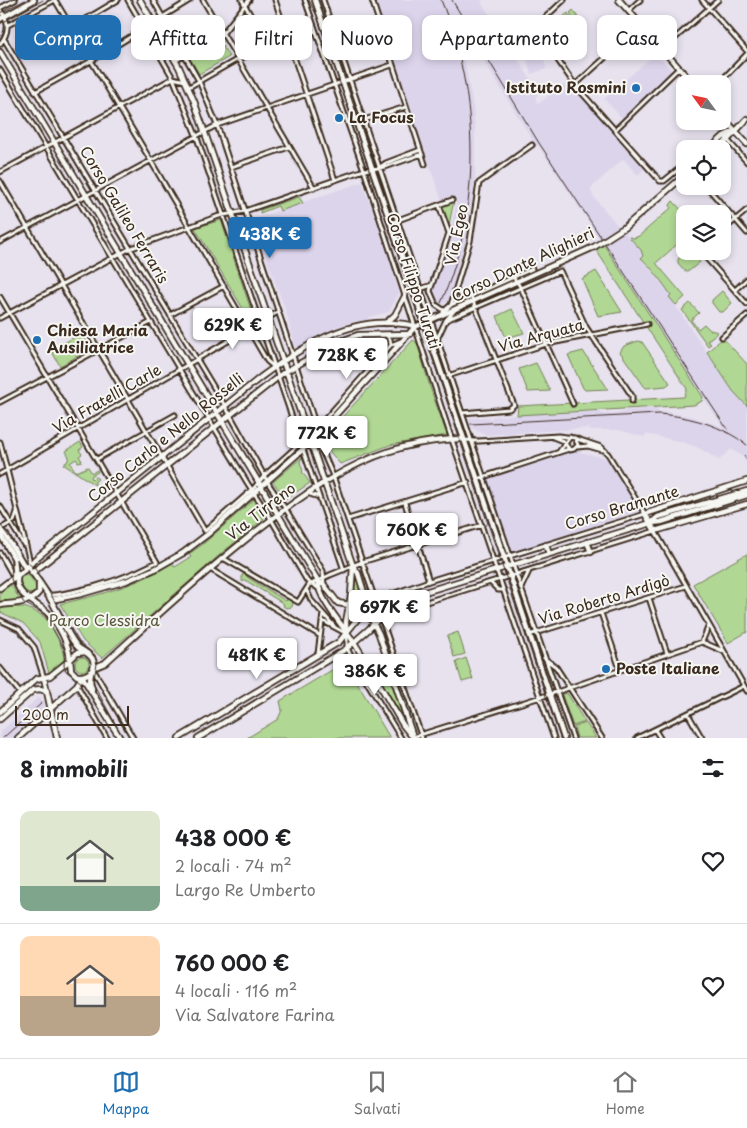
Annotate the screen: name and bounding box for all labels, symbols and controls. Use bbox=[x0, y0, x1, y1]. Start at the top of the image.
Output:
chip: Compra bbox=[15, 15, 121, 60]
chip: Affitta bbox=[131, 15, 225, 60]
chip: Filtri bbox=[235, 15, 312, 60]
chip: Nuovo bbox=[322, 15, 412, 60]
chip: Appartamento bbox=[422, 15, 587, 60]
chip: Casa bbox=[597, 15, 677, 60]
place label: Istituto Rosmini bbox=[506, 75, 626, 98]
north arrow bbox=[676, 75, 731, 130]
map controls bbox=[676, 75, 731, 260]
marker: Istituto Rosmini bbox=[630, 82, 642, 94]
place label: La Focus bbox=[349, 105, 414, 128]
marker: La Focus bbox=[333, 112, 345, 124]
button: locate bbox=[676, 140, 731, 195]
street label: Corso Galileo Ferraris bbox=[75, 141, 176, 288]
street label: Via Egeo bbox=[438, 202, 473, 268]
button: layers bbox=[676, 205, 731, 260]
street label: Corso Filippo Turati bbox=[382, 209, 447, 352]
pin: 438K € bbox=[229, 216, 311, 259]
street label: Corso Dante Alighieri bbox=[447, 220, 598, 307]
text: 438K € bbox=[239, 221, 301, 245]
pin: 629K € bbox=[192, 308, 274, 350]
text: 629K € bbox=[204, 312, 262, 336]
street label: Via Arquata bbox=[495, 312, 587, 357]
place label: Chiesa Maria Ausiliatrice bbox=[47, 318, 149, 358]
marker: Chiesa Maria Ausiliatrice bbox=[31, 334, 43, 346]
pin: 728K € bbox=[306, 338, 388, 380]
text: 728K € bbox=[318, 342, 376, 366]
street label: Via Fratelli Carle bbox=[47, 357, 165, 438]
street label: Corso Carlo e Nello Rosselli bbox=[82, 367, 248, 507]
pin: 772K € bbox=[286, 416, 368, 458]
text: 772K € bbox=[298, 420, 357, 444]
street label: Via Tirreno bbox=[220, 476, 300, 545]
street label: Corso Bramante bbox=[562, 478, 681, 535]
pin: 760K € bbox=[376, 512, 458, 555]
text: 760K € bbox=[387, 517, 447, 541]
street label: Via Roberto Ardigò bbox=[535, 568, 672, 630]
pin: 697K € bbox=[348, 590, 430, 632]
text: 697K € bbox=[360, 594, 418, 618]
park label: Parco Clessidra bbox=[48, 608, 160, 631]
pin: 481K € bbox=[216, 638, 298, 680]
text: 481K € bbox=[228, 642, 286, 666]
pin: 386K € bbox=[334, 654, 416, 696]
place label: Poste Italiane bbox=[616, 656, 720, 679]
text: 386K € bbox=[344, 658, 406, 682]
marker: Poste Italiane bbox=[600, 663, 612, 675]
scale bar bbox=[15, 703, 129, 726]
text: 200 m bbox=[22, 704, 69, 725]
text: 8 immobili bbox=[20, 752, 128, 784]
icon: filters bbox=[699, 754, 727, 782]
text: 438 000 € bbox=[175, 821, 291, 853]
icon: home bbox=[60, 831, 120, 891]
icon: heart bbox=[699, 847, 727, 875]
text: 2 locali · 74 m² bbox=[175, 853, 292, 877]
text: Largo Re Umberto bbox=[175, 877, 316, 901]
text: 760 000 € bbox=[175, 946, 289, 978]
icon: home bbox=[60, 956, 120, 1016]
icon: heart bbox=[699, 972, 727, 1000]
text: 4 locali · 116 m² bbox=[175, 978, 297, 1002]
text: Via Salvatore Farina bbox=[175, 1002, 335, 1026]
tab: Mappa bbox=[102, 1068, 149, 1119]
tab: Salvati bbox=[354, 1068, 401, 1119]
tab: Home bbox=[606, 1068, 645, 1119]

